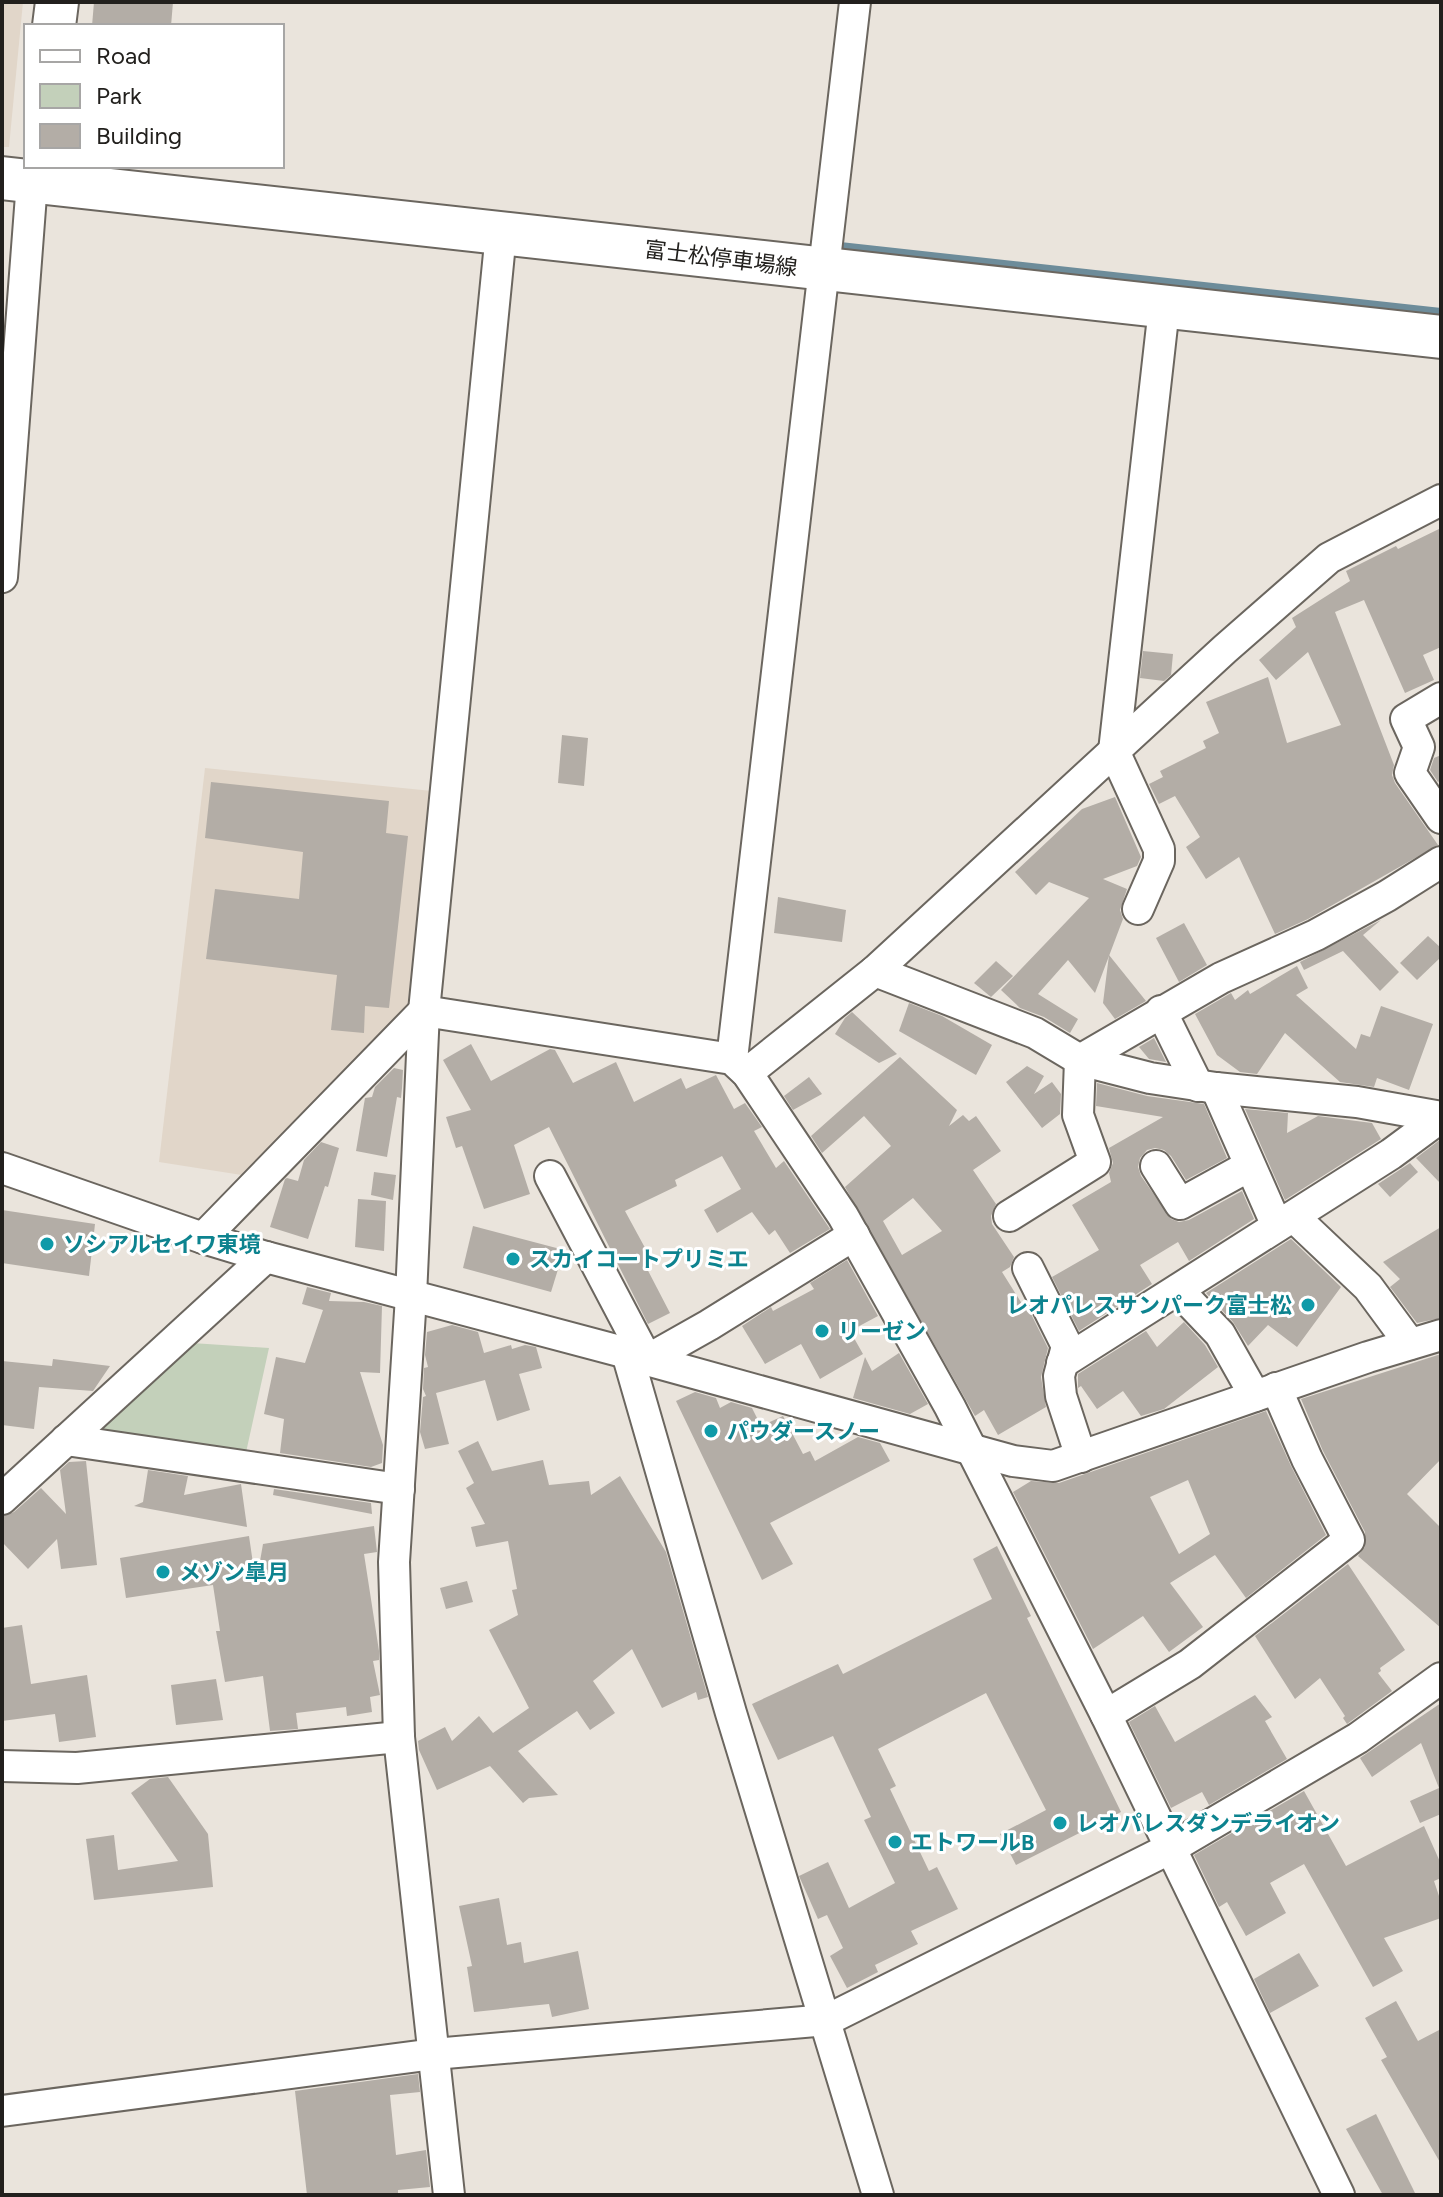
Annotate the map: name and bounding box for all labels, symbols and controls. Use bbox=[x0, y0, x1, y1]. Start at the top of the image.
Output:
legend bbox=[24, 24, 284, 168]
text: Road bbox=[96, 41, 151, 70]
text: Park bbox=[96, 81, 142, 110]
text: Building bbox=[96, 121, 182, 150]
street label: 富士松停車場線 bbox=[643, 236, 799, 281]
place label: ソシアルセイワ東境 bbox=[63, 1231, 261, 1258]
marker: ソシアルセイワ東境 bbox=[38, 1235, 56, 1253]
place label: スカイコートプリミエ bbox=[529, 1246, 749, 1273]
marker: スカイコートプリミエ bbox=[504, 1250, 522, 1268]
place label: レオパレスサンパーク富士松 bbox=[1006, 1292, 1292, 1319]
marker: レオパレスサンパーク富士松 bbox=[1299, 1296, 1317, 1314]
place label: リーゼン bbox=[838, 1318, 926, 1345]
marker: リーゼン bbox=[813, 1322, 831, 1340]
place label: パウダースノー bbox=[727, 1418, 880, 1445]
marker: パウダースノー bbox=[702, 1422, 720, 1440]
place label: メゾン皐月 bbox=[179, 1559, 289, 1586]
marker: メゾン皐月 bbox=[154, 1563, 172, 1581]
place label: レオパレスダンデライオン bbox=[1076, 1810, 1340, 1837]
marker: レオパレスダンデライオン bbox=[1051, 1814, 1069, 1832]
place label: エトワールB bbox=[911, 1829, 1034, 1856]
marker: エトワールB bbox=[886, 1833, 904, 1851]

